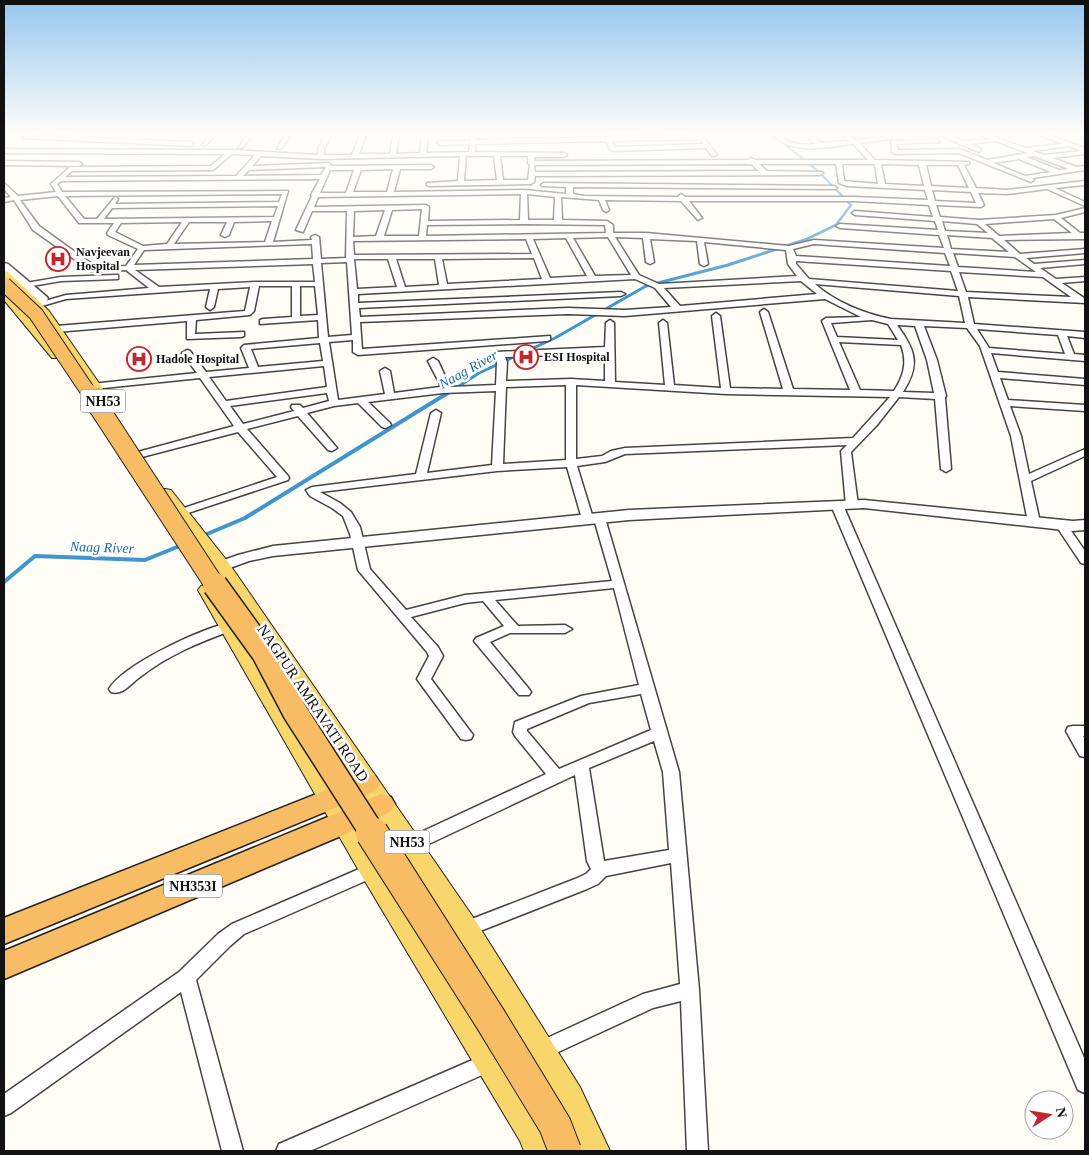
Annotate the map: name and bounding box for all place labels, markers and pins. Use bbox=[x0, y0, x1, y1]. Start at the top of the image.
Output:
place label: Navjeevan Hospital bbox=[76, 245, 130, 273]
hospital icon: Navjeevan Hospital bbox=[45, 246, 71, 272]
hospital icon: ESI Hospital bbox=[513, 344, 539, 370]
hospital icon: Hadole Hospital bbox=[126, 346, 152, 372]
place label: ESI Hospital bbox=[544, 350, 610, 364]
place label: Hadole Hospital bbox=[156, 352, 240, 366]

